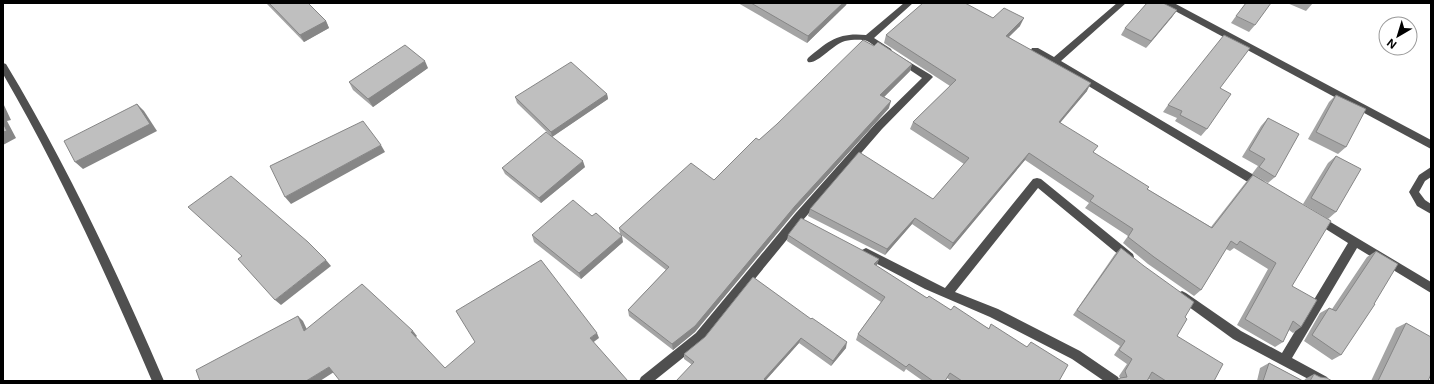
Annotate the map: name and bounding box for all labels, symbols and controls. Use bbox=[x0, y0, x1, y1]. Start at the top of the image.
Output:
north arrow bbox=[1378, 16, 1418, 56]
text: N bbox=[1384, 36, 1399, 52]

